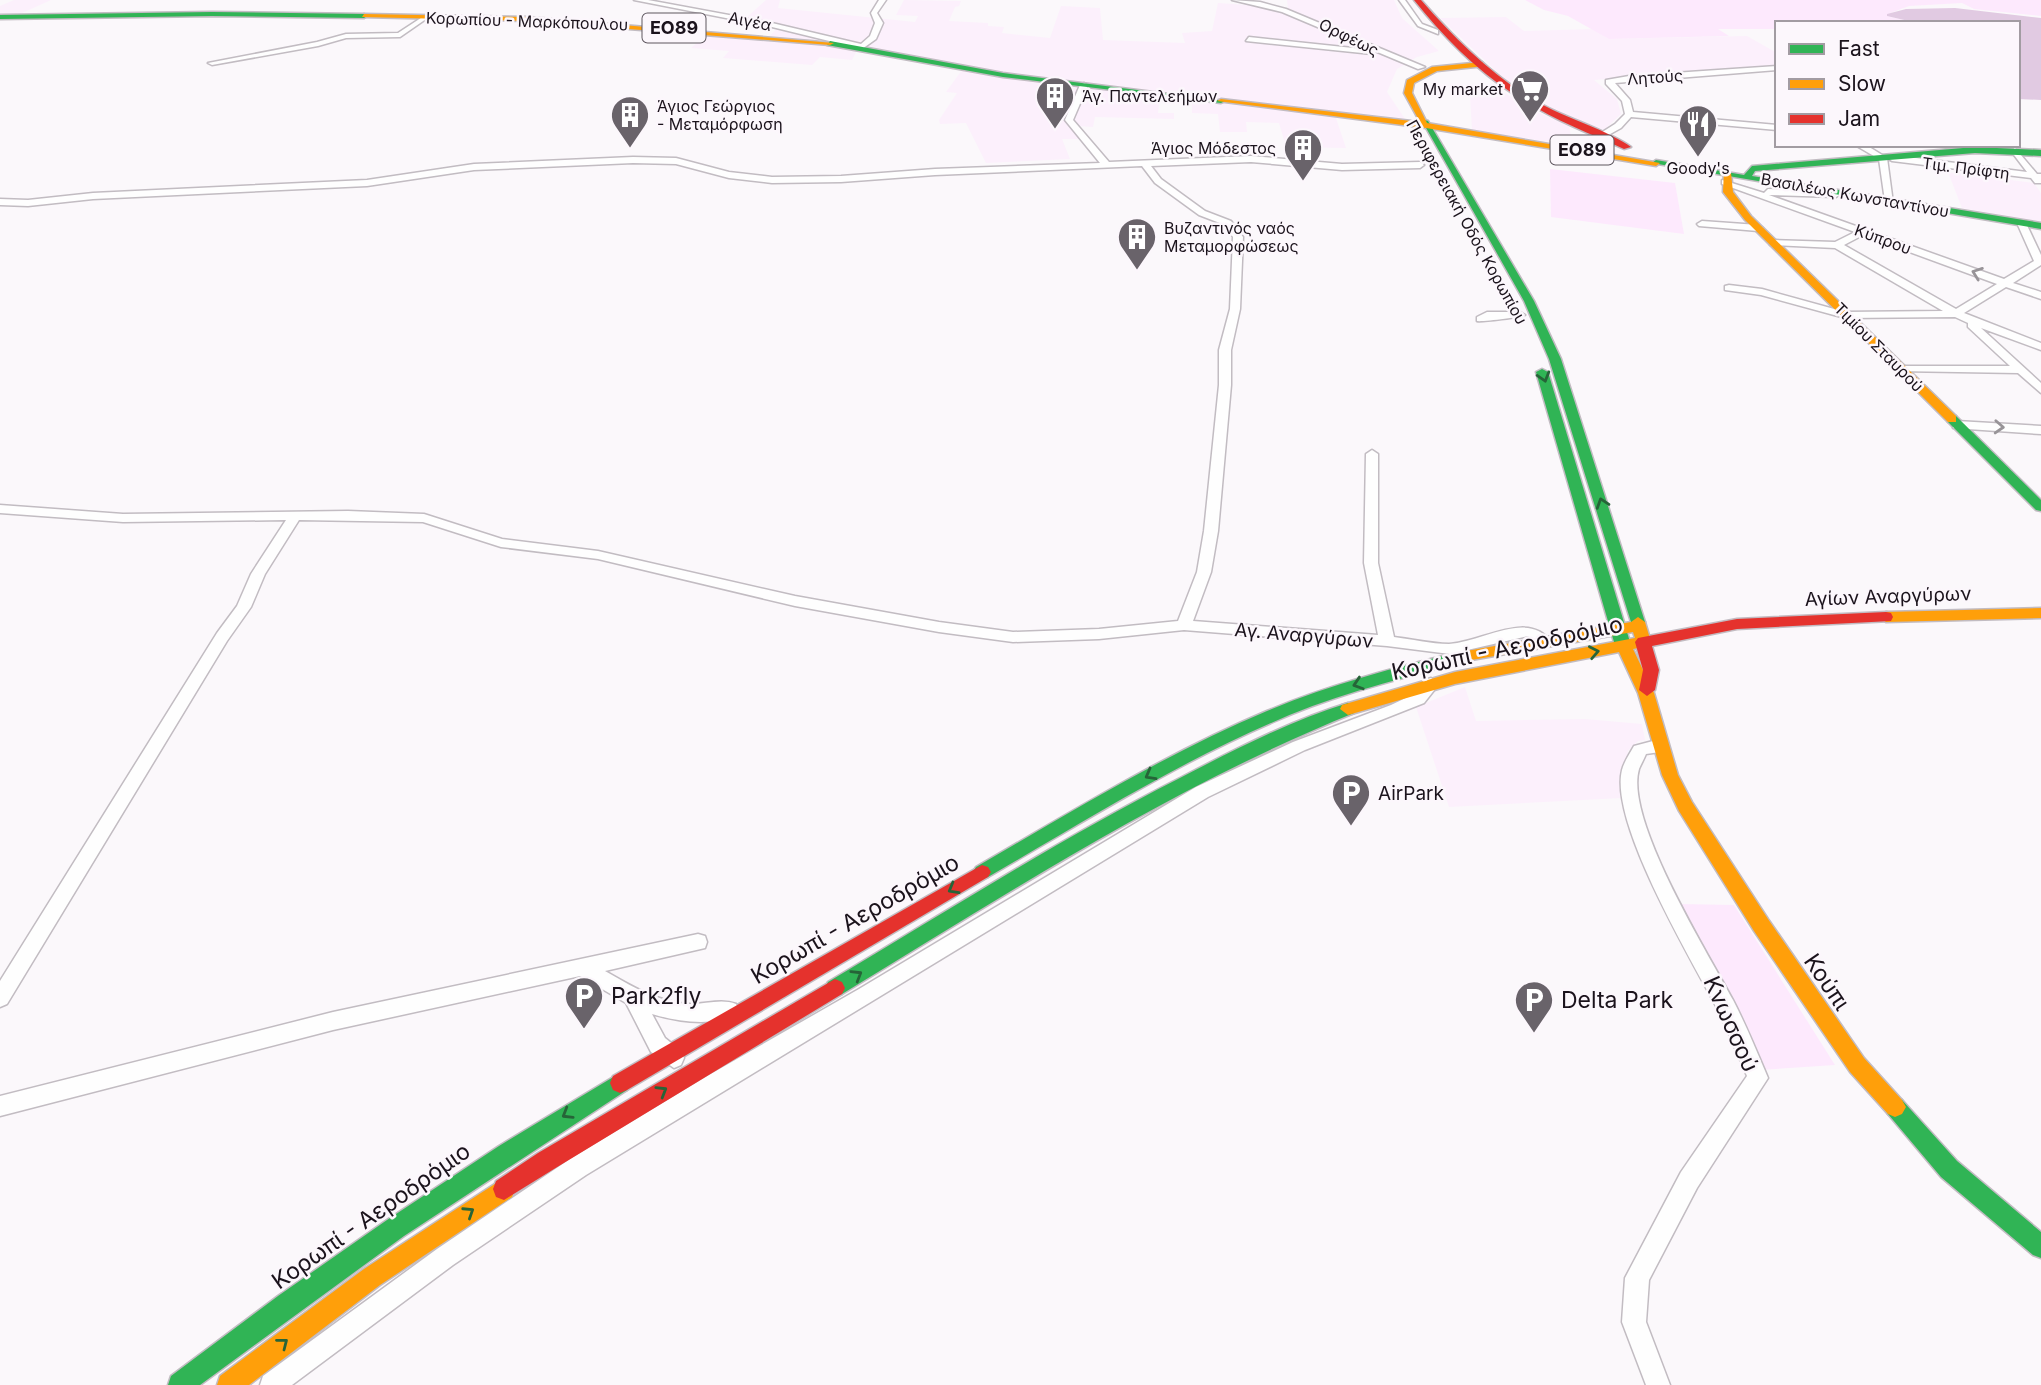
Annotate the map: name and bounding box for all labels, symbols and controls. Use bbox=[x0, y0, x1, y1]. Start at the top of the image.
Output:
street label: Κορωπίου - Μαρκόπουλου bbox=[426, 7, 628, 35]
street label: Αιγέα bbox=[727, 7, 773, 35]
road number: ΕΟ89 bbox=[642, 13, 706, 42]
street label: Ορφέως bbox=[1316, 14, 1382, 60]
legend bbox=[1775, 21, 2020, 147]
text: Fast bbox=[1838, 36, 1880, 61]
street label: Λητούς bbox=[1626, 65, 1684, 89]
supermarket icon: My market bbox=[1509, 68, 1551, 123]
text: Slow bbox=[1838, 71, 1886, 96]
building icon: Άγ. Παντελεήμων bbox=[1034, 75, 1076, 130]
place label: My market bbox=[1423, 79, 1503, 99]
place label: Άγ. Παντελεήμων bbox=[1082, 86, 1217, 106]
building icon: Άγιος Γεώργιος - Μεταμόρφωση bbox=[609, 94, 651, 149]
place label: Άγιος Γεώργιος - Μεταμόρφωση bbox=[657, 96, 783, 134]
restaurant icon: Goody's bbox=[1677, 103, 1719, 158]
text: Jam bbox=[1838, 106, 1880, 131]
street label: Περιφερειακή Οδός Κορωπίου bbox=[1402, 116, 1532, 328]
building icon: Άγιος Μόδεστος bbox=[1282, 127, 1324, 182]
road number: ΕΟ89 bbox=[1550, 135, 1614, 164]
place label: Άγιος Μόδεστος bbox=[1151, 138, 1276, 158]
street label: Τιμ. Πρίφτη bbox=[1921, 153, 2011, 183]
place label: Goody's bbox=[1666, 158, 1730, 178]
street label: Βασιλέως Κωνσταντίνου bbox=[1759, 169, 1951, 221]
building icon: Βυζαντινός ναός Μεταμορφώσεως bbox=[1116, 216, 1158, 271]
place label: Βυζαντινός ναός Μεταμορφώσεως bbox=[1164, 218, 1299, 256]
street label: Κύπρου bbox=[1852, 220, 1914, 258]
one-way arrow bbox=[1971, 267, 1983, 281]
street label: Τιμίου Σταυρού bbox=[1830, 298, 1928, 396]
one-way arrow bbox=[1535, 370, 1550, 382]
one-way arrow bbox=[1994, 420, 2005, 435]
one-way arrow bbox=[1596, 498, 1610, 510]
street label: Αγίων Αναργύρων bbox=[1804, 582, 1972, 611]
street label: Κορωπί - Αεροδρόμιο bbox=[1389, 610, 1625, 686]
street label: Αγ. Αναργύρων bbox=[1234, 618, 1374, 653]
one-way arrow bbox=[1588, 645, 1600, 660]
one-way arrow bbox=[1352, 676, 1365, 690]
one-way arrow bbox=[1145, 767, 1157, 780]
parking icon: AirPark bbox=[1330, 772, 1372, 827]
place label: AirPark bbox=[1378, 782, 1445, 805]
street label: Κορωπί - Αεροδρόμιο bbox=[746, 848, 964, 990]
one-way arrow bbox=[947, 881, 960, 894]
street label: Κούπι bbox=[1798, 948, 1856, 1016]
one-way arrow bbox=[850, 970, 863, 983]
street label: Κνωσσού bbox=[1697, 972, 1765, 1076]
parking icon: Park2fly bbox=[563, 975, 605, 1030]
parking icon: Delta Park bbox=[1513, 979, 1555, 1034]
place label: Park2fly bbox=[611, 982, 701, 1010]
place label: Delta Park bbox=[1561, 986, 1674, 1014]
one-way arrow bbox=[654, 1086, 667, 1099]
one-way arrow bbox=[562, 1105, 575, 1118]
street label: Κορωπί - Αεροδρόμιο bbox=[266, 1137, 476, 1295]
one-way arrow bbox=[461, 1208, 474, 1220]
one-way arrow bbox=[275, 1338, 287, 1351]

